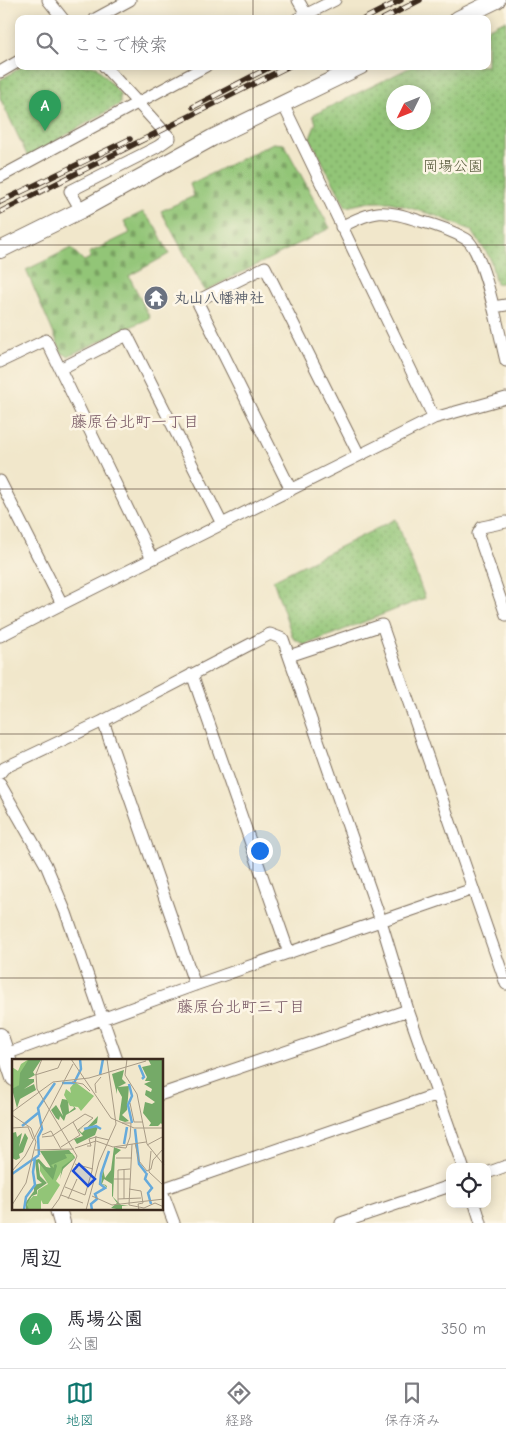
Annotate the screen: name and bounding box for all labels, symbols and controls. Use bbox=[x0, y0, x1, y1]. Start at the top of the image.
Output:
search box bbox=[15, 15, 491, 70]
icon: search bbox=[33, 29, 61, 57]
text: ここで検索 bbox=[73, 34, 168, 56]
north arrow bbox=[386, 85, 431, 130]
pin: A bbox=[29, 90, 61, 131]
park label: 岡場公園 bbox=[423, 157, 483, 175]
temple icon: 丸山八幡神社 bbox=[143, 285, 169, 311]
place label: 丸山八幡神社 bbox=[174, 289, 264, 307]
district label: 藤原台北町一丁目 bbox=[71, 413, 199, 431]
your location bbox=[247, 838, 273, 864]
district label: 藤原台北町三丁目 bbox=[177, 998, 305, 1016]
inset map bbox=[12, 1059, 164, 1210]
map controls bbox=[446, 1163, 491, 1208]
button: locate bbox=[446, 1163, 491, 1208]
text: 周辺 bbox=[20, 1246, 62, 1270]
text: 馬場公園 bbox=[67, 1308, 143, 1330]
text: A bbox=[32, 1320, 40, 1338]
text: 350 m bbox=[441, 1320, 486, 1338]
text: 公園 bbox=[67, 1335, 99, 1353]
tab: 地図 bbox=[66, 1379, 94, 1429]
tab: 経路 bbox=[225, 1379, 253, 1429]
tab: 保存済み bbox=[384, 1379, 440, 1429]

